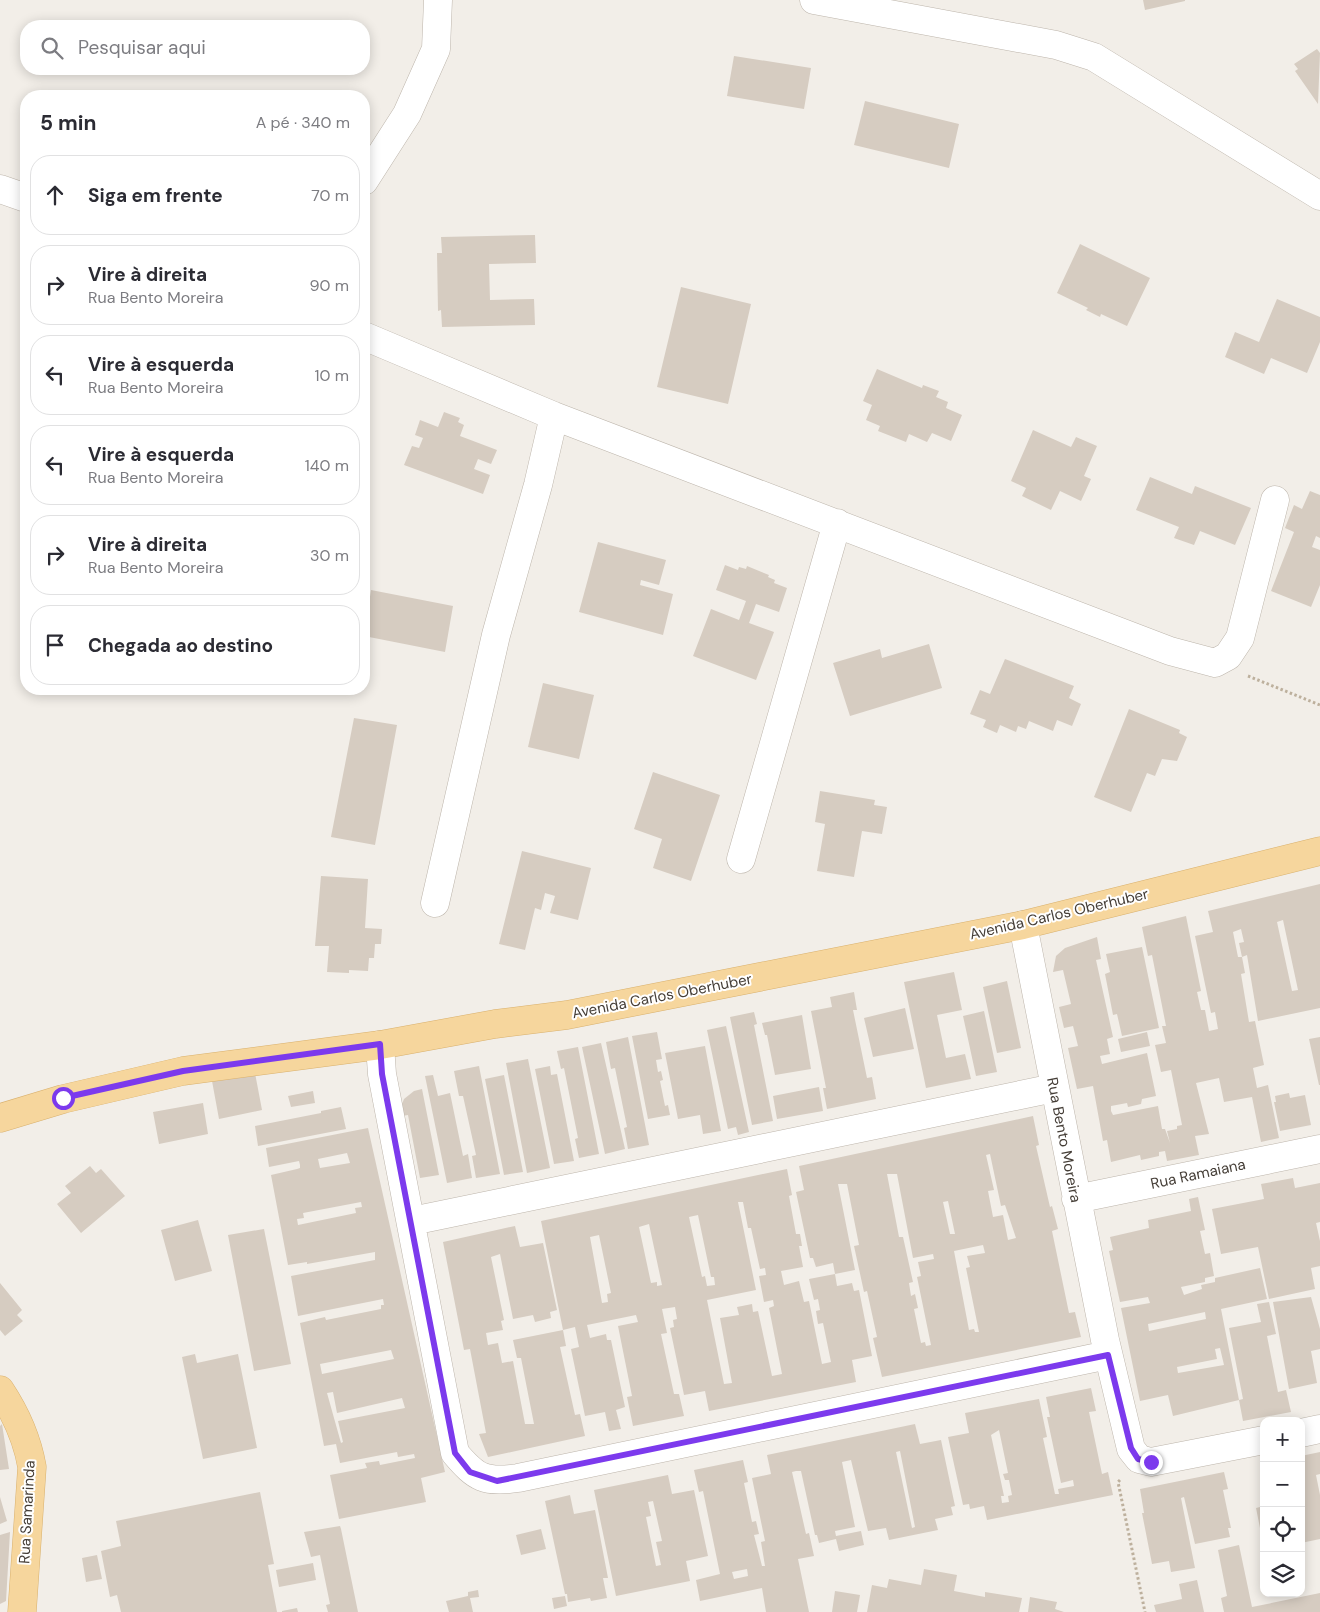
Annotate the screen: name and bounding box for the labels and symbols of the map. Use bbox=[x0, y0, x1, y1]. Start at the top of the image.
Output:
street label: Avenida Carlos Oberhuber bbox=[968, 884, 1151, 944]
street label: Avenida Carlos Oberhuber bbox=[570, 969, 754, 1023]
street label: Rua Bento Moreira bbox=[1042, 1076, 1086, 1204]
route start bbox=[52, 1087, 75, 1110]
street label: Rua Ramaiana bbox=[1149, 1154, 1247, 1194]
route end bbox=[1140, 1451, 1163, 1474]
street label: Rua Samarinda bbox=[14, 1460, 40, 1564]

